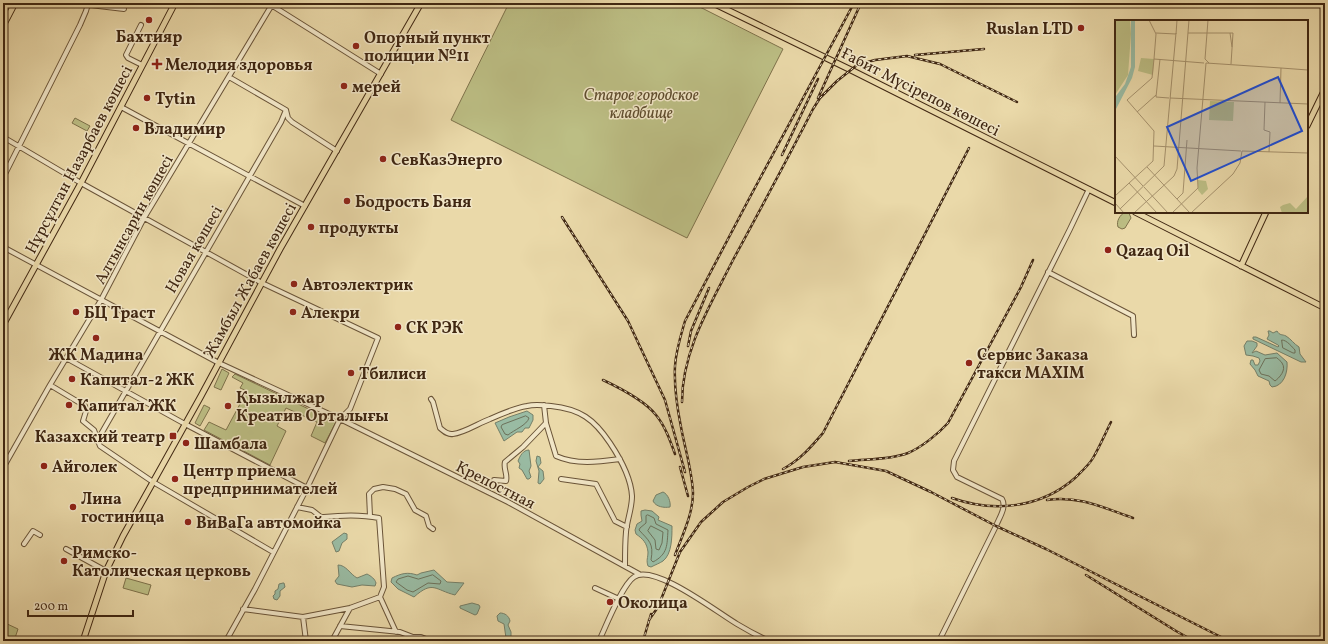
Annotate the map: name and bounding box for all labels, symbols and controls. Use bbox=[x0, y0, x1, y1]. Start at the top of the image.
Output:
marker: Бахтияр bbox=[144, 15, 154, 25]
place label: Ruslan LTD bbox=[986, 19, 1073, 41]
inset map bbox=[1115, 20, 1308, 213]
marker: Ruslan LTD bbox=[1076, 23, 1086, 33]
place label: Бахтияр bbox=[116, 27, 182, 49]
place label: Опорный пункт полиции №11 bbox=[364, 28, 490, 68]
marker: Опорный пункт полиции №11 bbox=[351, 41, 361, 51]
street label: Ғабит Мүсірепов көшесі bbox=[837, 43, 1003, 142]
place label: Мелодия здоровья bbox=[165, 55, 313, 77]
marker: Мелодия здоровья bbox=[152, 59, 162, 69]
street label: Нұрсұлтан Назарбаев көшесі bbox=[21, 62, 139, 258]
place label: мерей bbox=[352, 77, 401, 99]
marker: мерей bbox=[339, 81, 349, 91]
park label: Старое городское кладбище bbox=[584, 85, 699, 125]
place label: Tytin bbox=[155, 89, 196, 111]
marker: Tytin bbox=[142, 93, 152, 103]
place label: Владимир bbox=[144, 119, 225, 141]
marker: Владимир bbox=[131, 123, 141, 133]
place label: СевКазЭнерго bbox=[391, 150, 502, 172]
street label: Алтынсарин көшесі bbox=[90, 151, 180, 289]
marker: СевКазЭнерго bbox=[378, 154, 388, 164]
place label: Бодрость Баня bbox=[355, 192, 471, 214]
marker: Бодрость Баня bbox=[342, 196, 352, 206]
street label: Жамбыл Жабаев көшесі bbox=[199, 199, 303, 363]
street label: Новая көшесі bbox=[161, 202, 229, 298]
place label: продукты bbox=[319, 218, 399, 240]
marker: продукты bbox=[306, 222, 316, 232]
place label: Qazaq Oil bbox=[1116, 241, 1190, 263]
marker: Qazaq Oil bbox=[1103, 245, 1113, 255]
place label: Автоэлектрик bbox=[302, 275, 414, 297]
marker: Автоэлектрик bbox=[289, 279, 299, 289]
place label: БЦ Траст bbox=[84, 303, 155, 325]
place label: Алекри bbox=[301, 303, 360, 325]
marker: БЦ Траст bbox=[71, 307, 81, 317]
marker: Алекри bbox=[288, 307, 298, 317]
place label: СК РЭК bbox=[406, 318, 464, 340]
marker: СК РЭК bbox=[393, 322, 403, 332]
marker: ЖК Мадина bbox=[91, 333, 101, 343]
place label: ЖК Мадина bbox=[48, 345, 144, 367]
place label: Сервис Заказа такси MAXIM bbox=[977, 345, 1089, 385]
marker: Сервис Заказа такси MAXIM bbox=[964, 358, 974, 368]
place label: Тбилиси bbox=[359, 364, 426, 386]
marker: Тбилиси bbox=[346, 368, 356, 378]
place label: Капитал-2 ЖК bbox=[80, 370, 195, 392]
marker: Капитал-2 ЖК bbox=[67, 374, 77, 384]
place label: Қызылжар Креатив Орталығы bbox=[236, 388, 389, 428]
place label: Капитал ЖК bbox=[77, 396, 177, 418]
marker: Капитал ЖК bbox=[64, 400, 74, 410]
marker: Қызылжар Креатив Орталығы bbox=[223, 401, 233, 411]
place label: Казахский театр bbox=[35, 427, 165, 449]
marker: Казахский театр bbox=[168, 431, 178, 441]
place label: Шамбала bbox=[194, 434, 268, 456]
marker: Шамбала bbox=[181, 438, 191, 448]
street label: Крепостная bbox=[451, 456, 539, 515]
place label: Айголек bbox=[52, 457, 118, 479]
marker: Айголек bbox=[39, 461, 49, 471]
place label: Центр приема предпринимателей bbox=[183, 461, 338, 501]
marker: Центр приема предпринимателей bbox=[170, 474, 180, 484]
place label: Лина гостиница bbox=[81, 489, 165, 529]
marker: Лина гостиница bbox=[68, 502, 78, 512]
place label: ВиВаГа автомойка bbox=[196, 513, 342, 535]
marker: ВиВаГа автомойка bbox=[183, 517, 193, 527]
place label: Римско- Католическая церковь bbox=[72, 543, 251, 583]
marker: Римско- Католическая церковь bbox=[59, 556, 69, 566]
scale bar bbox=[28, 592, 133, 618]
place label: Околица bbox=[618, 593, 688, 615]
marker: Околица bbox=[605, 597, 615, 607]
text: 200 m bbox=[34, 599, 68, 615]

